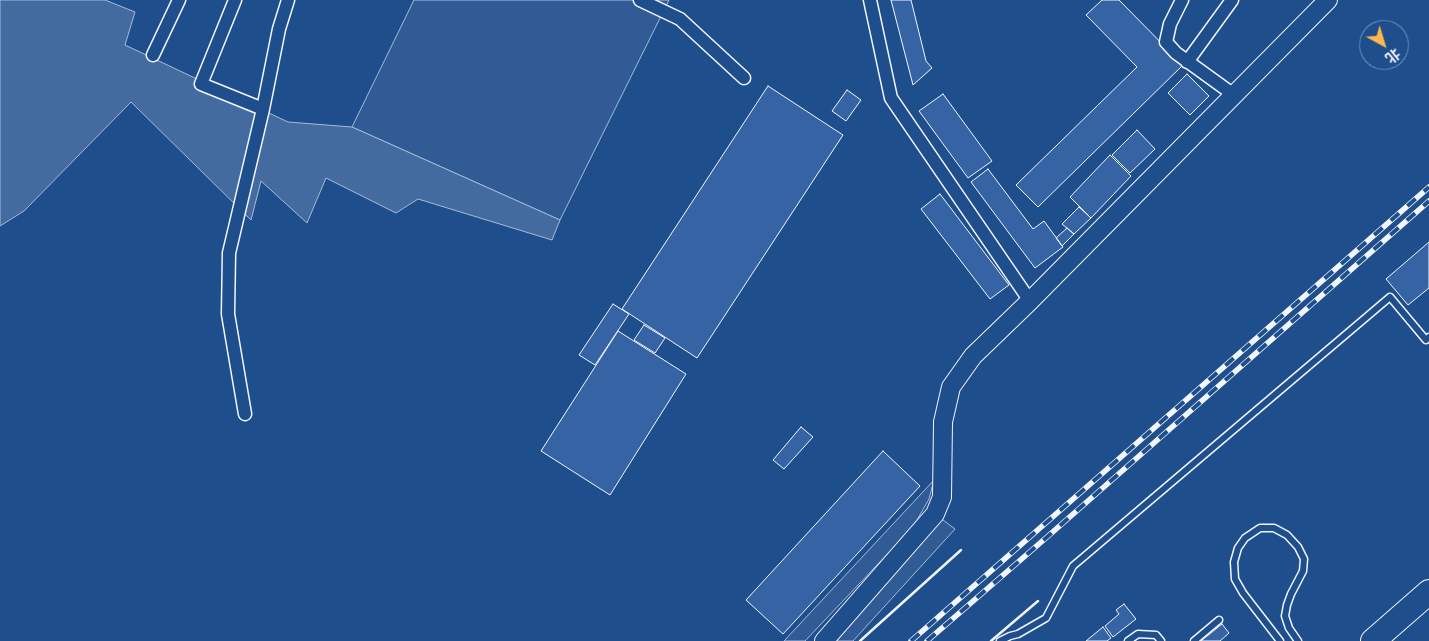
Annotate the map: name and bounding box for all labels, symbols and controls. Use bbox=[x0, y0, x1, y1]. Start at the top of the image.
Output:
north arrow bbox=[1359, 20, 1409, 70]
text: 北 bbox=[1382, 44, 1404, 67]

